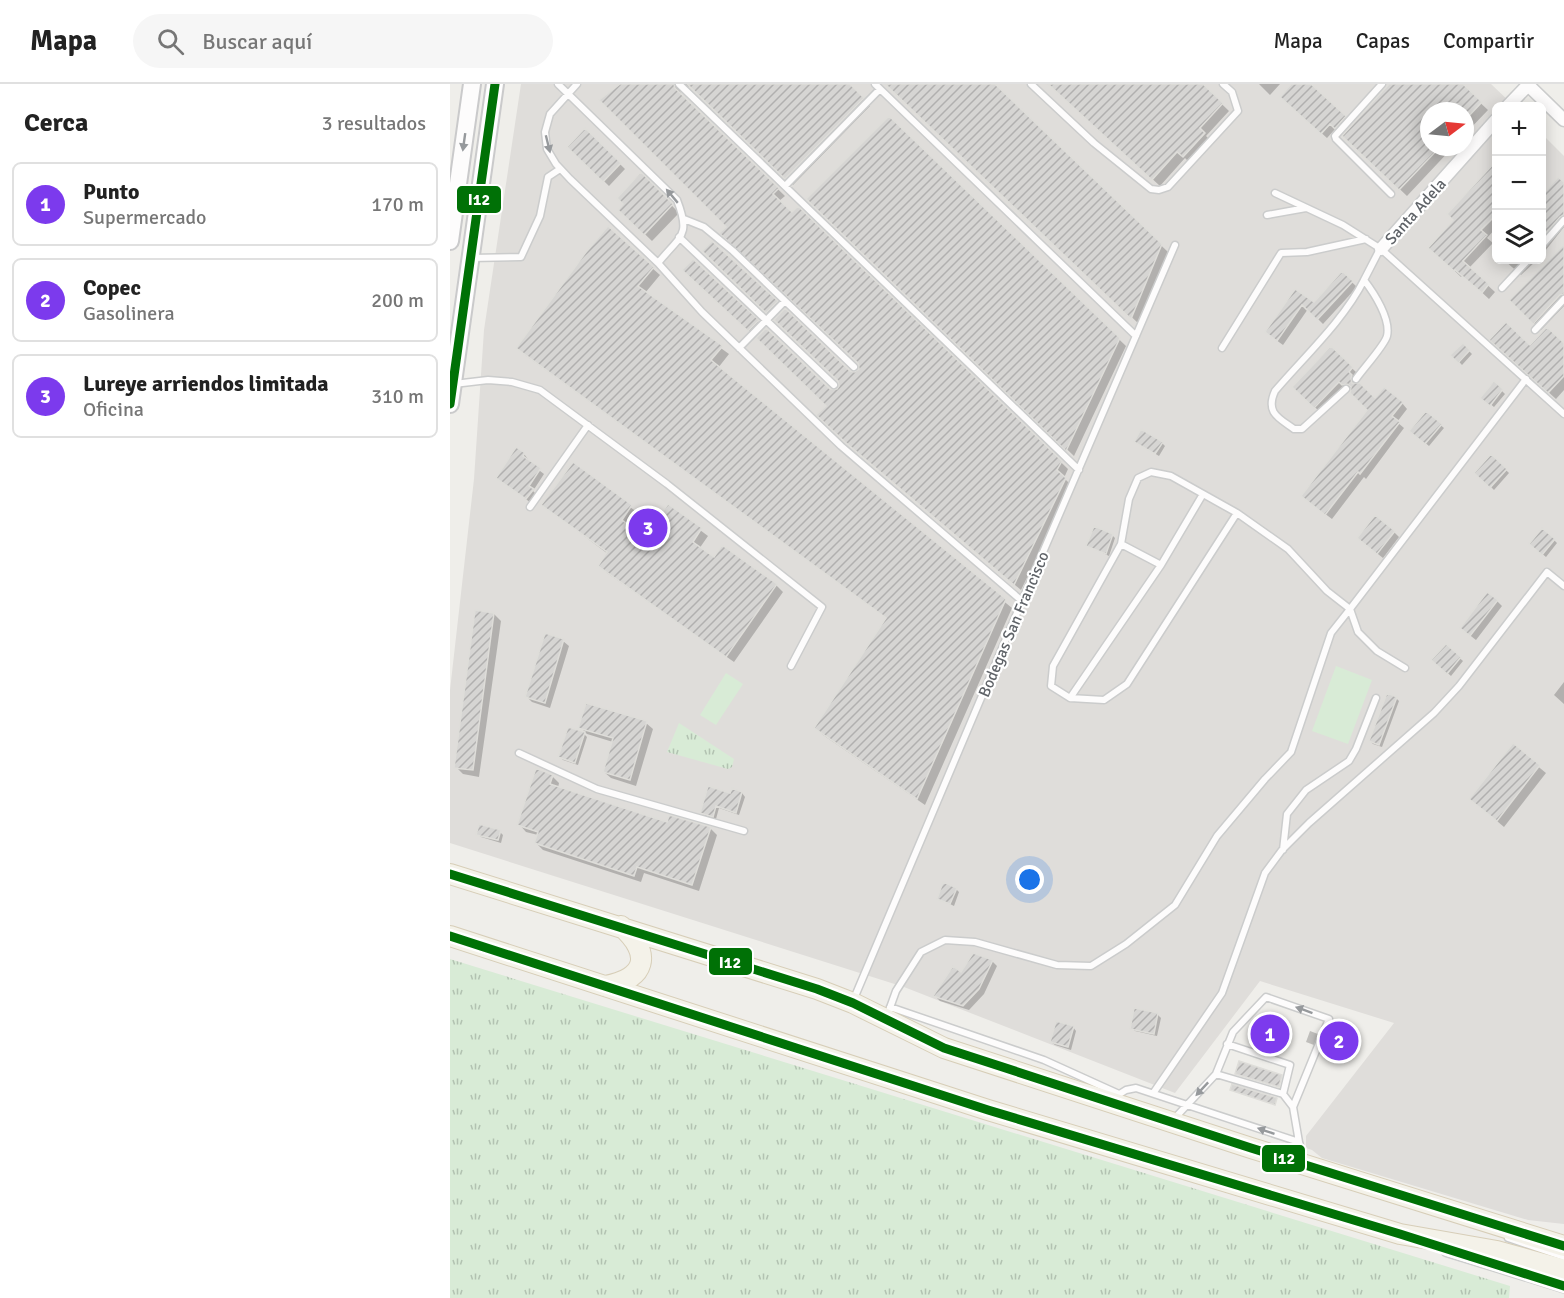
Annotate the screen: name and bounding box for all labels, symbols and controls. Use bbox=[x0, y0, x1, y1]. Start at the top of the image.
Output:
search box bbox=[133, 14, 553, 68]
text: Mapa bbox=[30, 24, 97, 58]
icon: search bbox=[154, 25, 187, 58]
text: Buscar aquí bbox=[202, 28, 312, 55]
text: Mapa bbox=[1273, 28, 1323, 54]
text: Capas bbox=[1356, 28, 1410, 54]
text: Compartir bbox=[1443, 28, 1534, 54]
north arrow bbox=[1420, 102, 1474, 156]
map controls bbox=[1492, 102, 1546, 264]
button: + bbox=[1492, 102, 1546, 156]
text: Cerca bbox=[24, 107, 88, 139]
text: 3 resultados bbox=[322, 111, 426, 136]
one-way arrow bbox=[460, 133, 469, 152]
one-way arrow bbox=[544, 135, 553, 154]
button: − bbox=[1492, 156, 1546, 210]
street label: Santa Adela bbox=[1381, 175, 1451, 249]
text: Punto bbox=[83, 178, 139, 205]
line badge: I12 bbox=[456, 185, 502, 214]
one-way arrow bbox=[666, 189, 679, 204]
text: I12 bbox=[468, 190, 490, 210]
text: 1 bbox=[40, 192, 51, 217]
text: 170 m bbox=[371, 192, 424, 217]
text: Supermercado bbox=[83, 205, 206, 230]
button: layers bbox=[1492, 210, 1546, 264]
text: Copec bbox=[83, 274, 141, 301]
text: 2 bbox=[40, 288, 51, 313]
text: 200 m bbox=[371, 288, 424, 313]
text: Gasolinera bbox=[83, 301, 175, 326]
text: Lureye arriendos limitada bbox=[83, 370, 329, 397]
text: 3 bbox=[40, 384, 51, 409]
text: 310 m bbox=[371, 384, 424, 409]
text: Oficina bbox=[83, 397, 144, 422]
pin: 3 bbox=[628, 506, 668, 550]
street label: Bodegas San Francisco bbox=[974, 549, 1054, 700]
your location bbox=[1015, 865, 1044, 894]
line badge: I12 bbox=[708, 947, 753, 976]
text: I12 bbox=[719, 953, 741, 973]
one-way arrow bbox=[1295, 1005, 1313, 1015]
pin: 1 bbox=[1250, 1012, 1290, 1056]
pin: 2 bbox=[1320, 1018, 1358, 1064]
one-way arrow bbox=[1195, 1081, 1209, 1096]
one-way arrow bbox=[1257, 1125, 1275, 1135]
line badge: I12 bbox=[1261, 1144, 1306, 1173]
text: I12 bbox=[1273, 1149, 1295, 1169]

